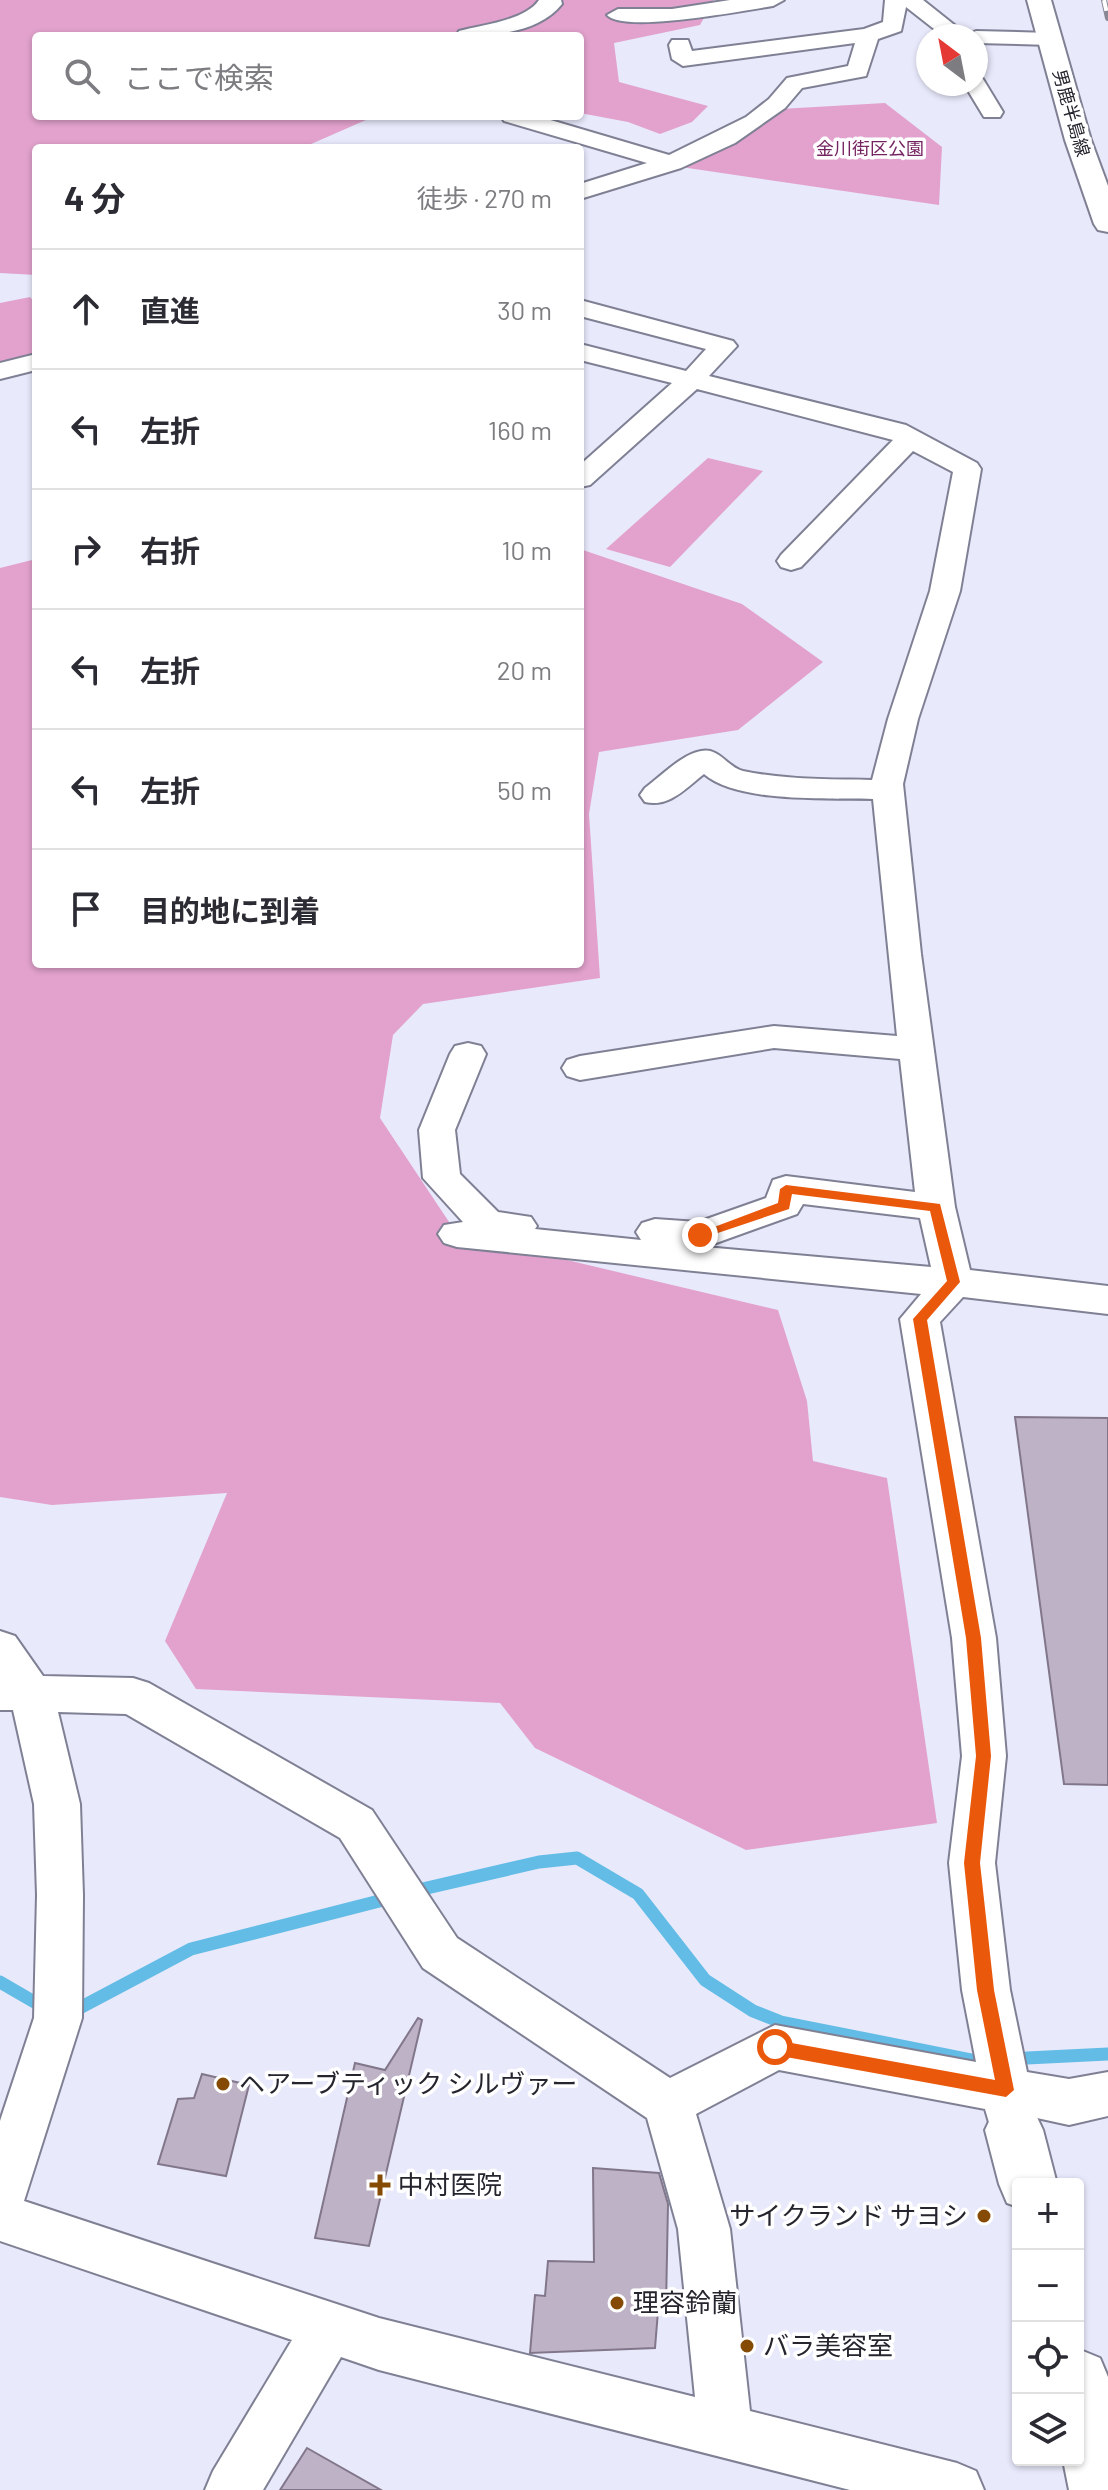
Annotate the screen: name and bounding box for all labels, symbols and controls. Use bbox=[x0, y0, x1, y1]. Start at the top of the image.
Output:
north arrow bbox=[916, 24, 988, 96]
search box bbox=[32, 32, 584, 120]
icon: search bbox=[60, 54, 104, 98]
text: ここで検索 bbox=[124, 59, 274, 95]
street label: 男鹿半島線 bbox=[1049, 66, 1095, 159]
park label: 金川街区公園 bbox=[816, 137, 924, 159]
text: 4 分 bbox=[64, 177, 125, 218]
text: 徒歩 · 270 m bbox=[417, 182, 552, 213]
icon: ahead bbox=[64, 287, 108, 331]
text: 直進 bbox=[140, 292, 200, 328]
text: 30 m bbox=[497, 294, 552, 325]
icon: left bbox=[64, 407, 108, 451]
text: 左折 bbox=[140, 412, 200, 448]
text: 160 m bbox=[488, 414, 552, 445]
icon: right bbox=[64, 527, 108, 571]
text: 右折 bbox=[140, 532, 200, 568]
text: 10 m bbox=[502, 534, 552, 565]
icon: left bbox=[64, 647, 108, 691]
text: 左折 bbox=[140, 652, 200, 688]
text: 20 m bbox=[497, 654, 552, 685]
icon: left bbox=[64, 767, 108, 811]
text: 左折 bbox=[140, 772, 200, 808]
text: 50 m bbox=[497, 774, 552, 805]
icon: arrive bbox=[64, 887, 108, 931]
text: 目的地に到着 bbox=[140, 892, 320, 928]
route end bbox=[682, 1217, 718, 1253]
route start bbox=[757, 2029, 793, 2065]
place label: ヘアーブティック シルヴァー bbox=[239, 2067, 578, 2098]
marker: ヘアーブティック シルヴァー bbox=[214, 2075, 232, 2093]
place label: 中村医院 bbox=[398, 2168, 502, 2199]
marker: 中村医院 bbox=[369, 2174, 391, 2196]
map controls bbox=[1012, 2178, 1084, 2466]
button: + bbox=[1012, 2178, 1084, 2250]
place label: サイクランド サヨシ bbox=[729, 2199, 968, 2230]
marker: サイクランド サヨシ bbox=[975, 2207, 993, 2225]
button: − bbox=[1012, 2250, 1084, 2322]
place label: 理容鈴蘭 bbox=[633, 2286, 737, 2317]
marker: 理容鈴蘭 bbox=[608, 2294, 626, 2312]
button: locate bbox=[1012, 2322, 1084, 2394]
place label: バラ美容室 bbox=[763, 2329, 893, 2360]
marker: バラ美容室 bbox=[738, 2337, 756, 2355]
button: layers bbox=[1012, 2394, 1084, 2466]

